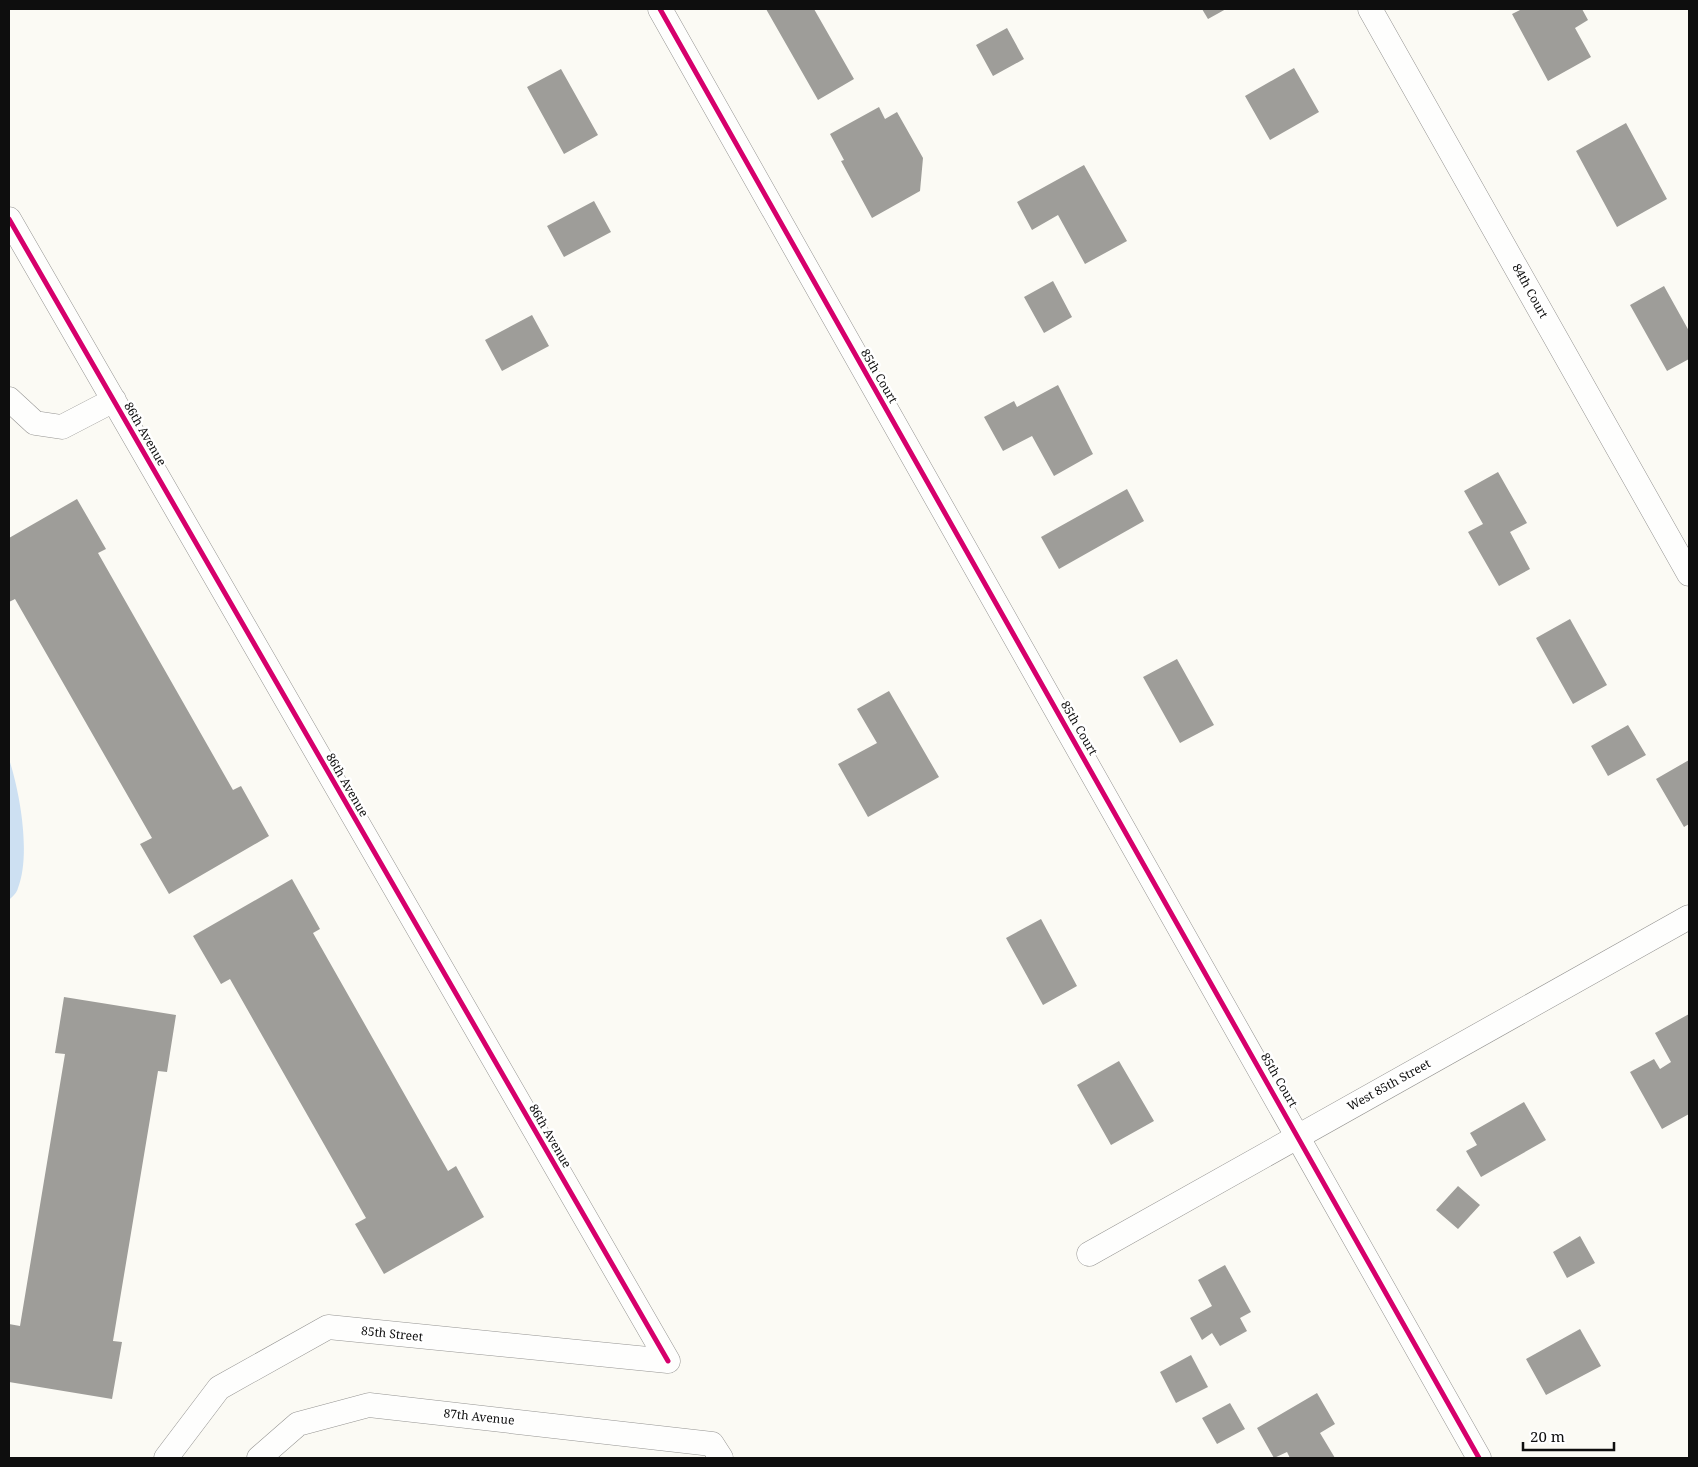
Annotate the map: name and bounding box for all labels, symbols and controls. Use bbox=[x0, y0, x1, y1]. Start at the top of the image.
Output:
street label: 84th Court bbox=[1508, 260, 1552, 321]
street label: 85th Court bbox=[857, 345, 902, 406]
street label: 86th Avenue bbox=[120, 399, 171, 469]
street label: 85th Court bbox=[1057, 697, 1102, 758]
street label: 86th Avenue bbox=[322, 750, 373, 820]
street label: 85th Court bbox=[1257, 1049, 1302, 1110]
street label: West 85th Street bbox=[1344, 1055, 1433, 1115]
street label: 86th Avenue bbox=[525, 1101, 576, 1171]
street label: 85th Street bbox=[360, 1322, 424, 1345]
street label: 87th Avenue bbox=[443, 1404, 515, 1429]
scale bar bbox=[1523, 1420, 1614, 1452]
text: 20 m bbox=[1530, 1426, 1565, 1446]

